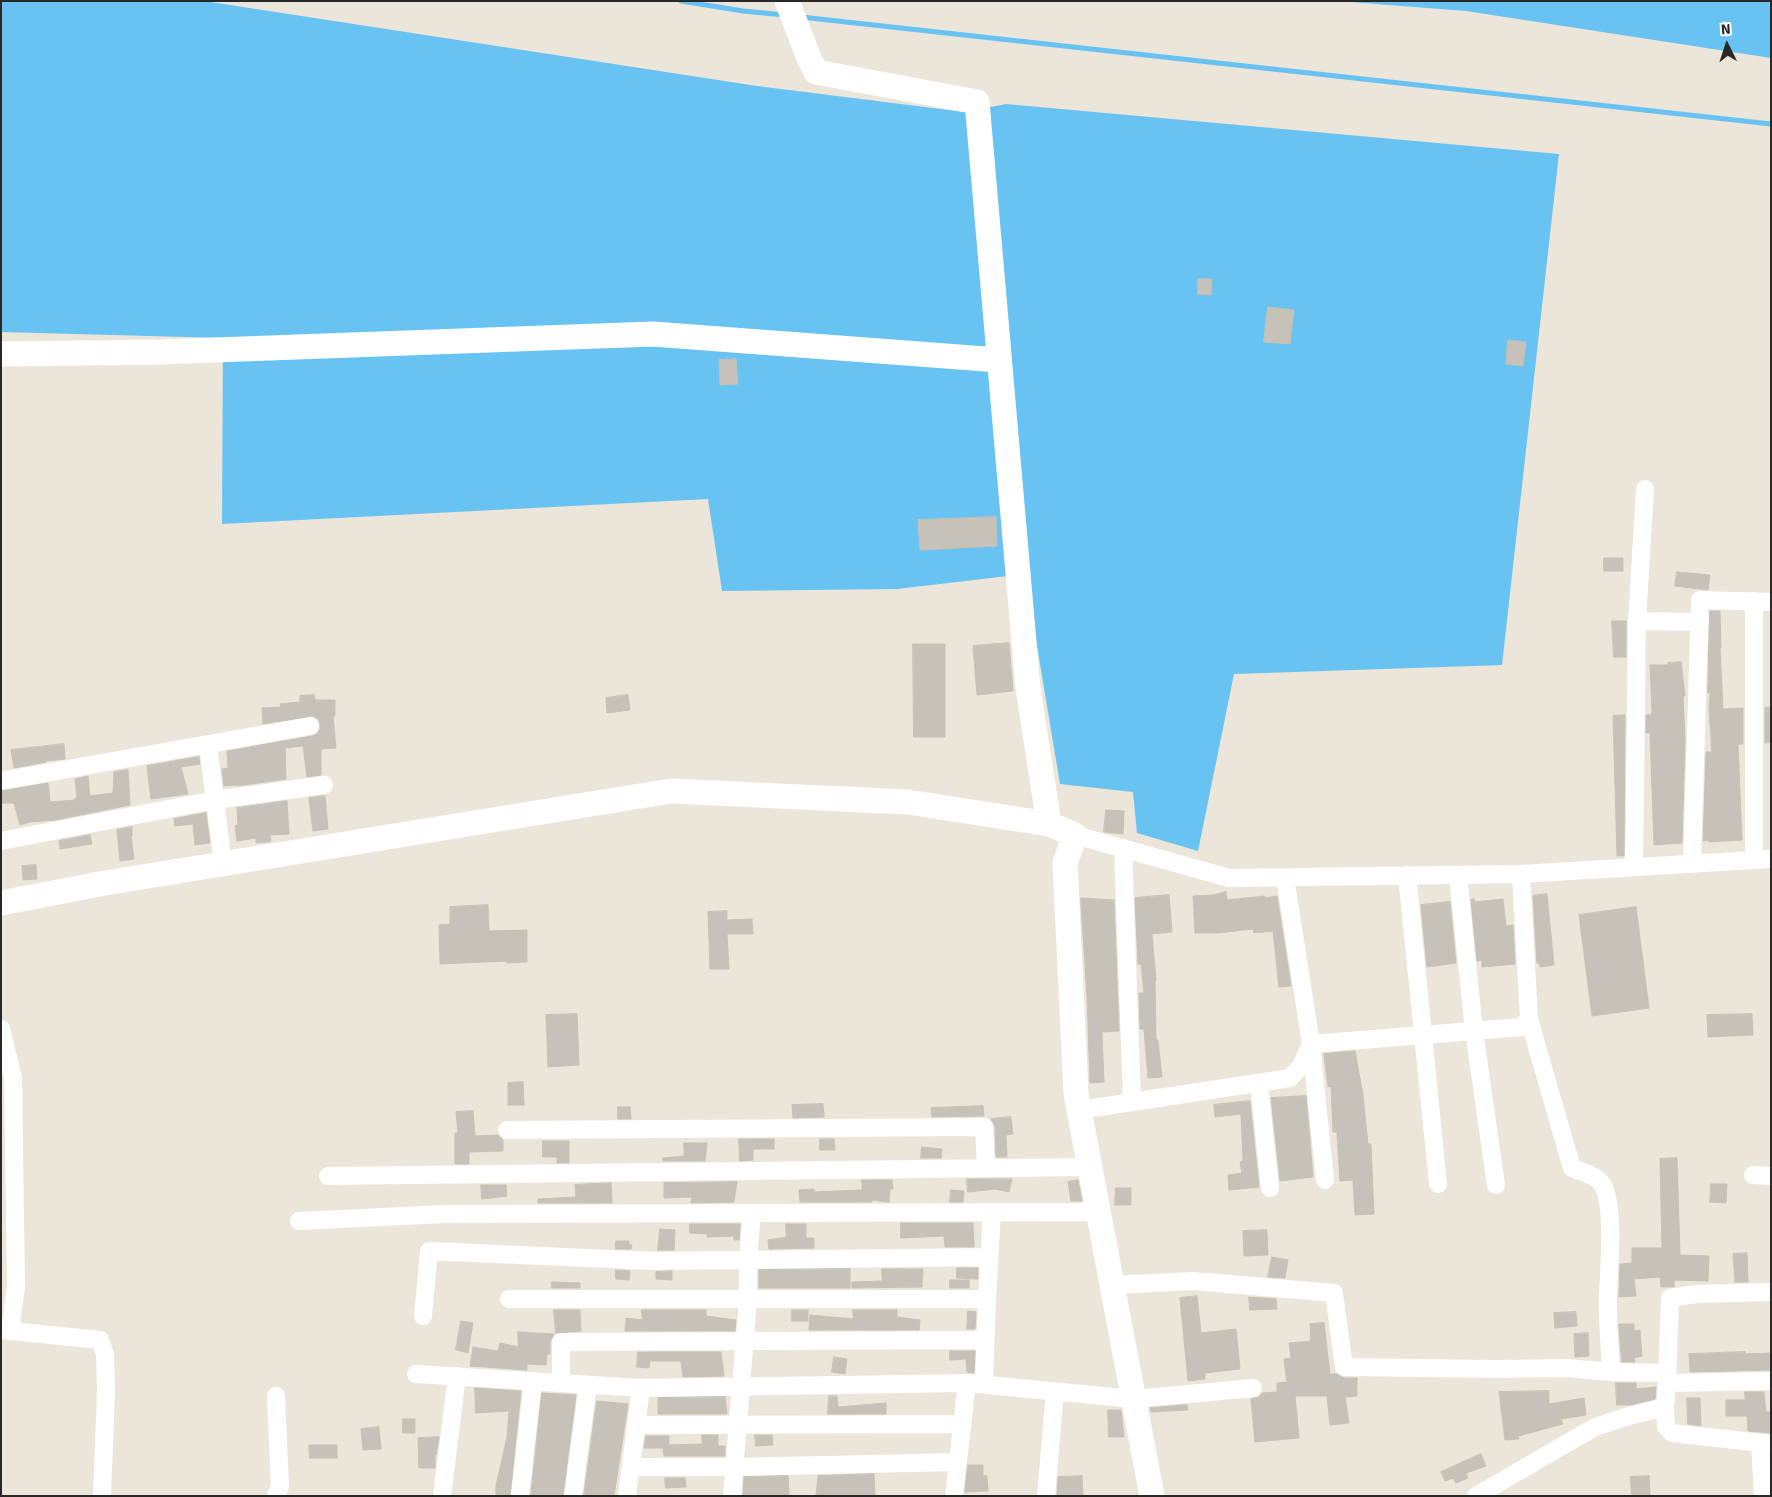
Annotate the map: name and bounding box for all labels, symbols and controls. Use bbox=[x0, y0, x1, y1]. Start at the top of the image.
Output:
north arrow bbox=[1702, 20, 1752, 70]
text: N bbox=[1720, 21, 1731, 38]

